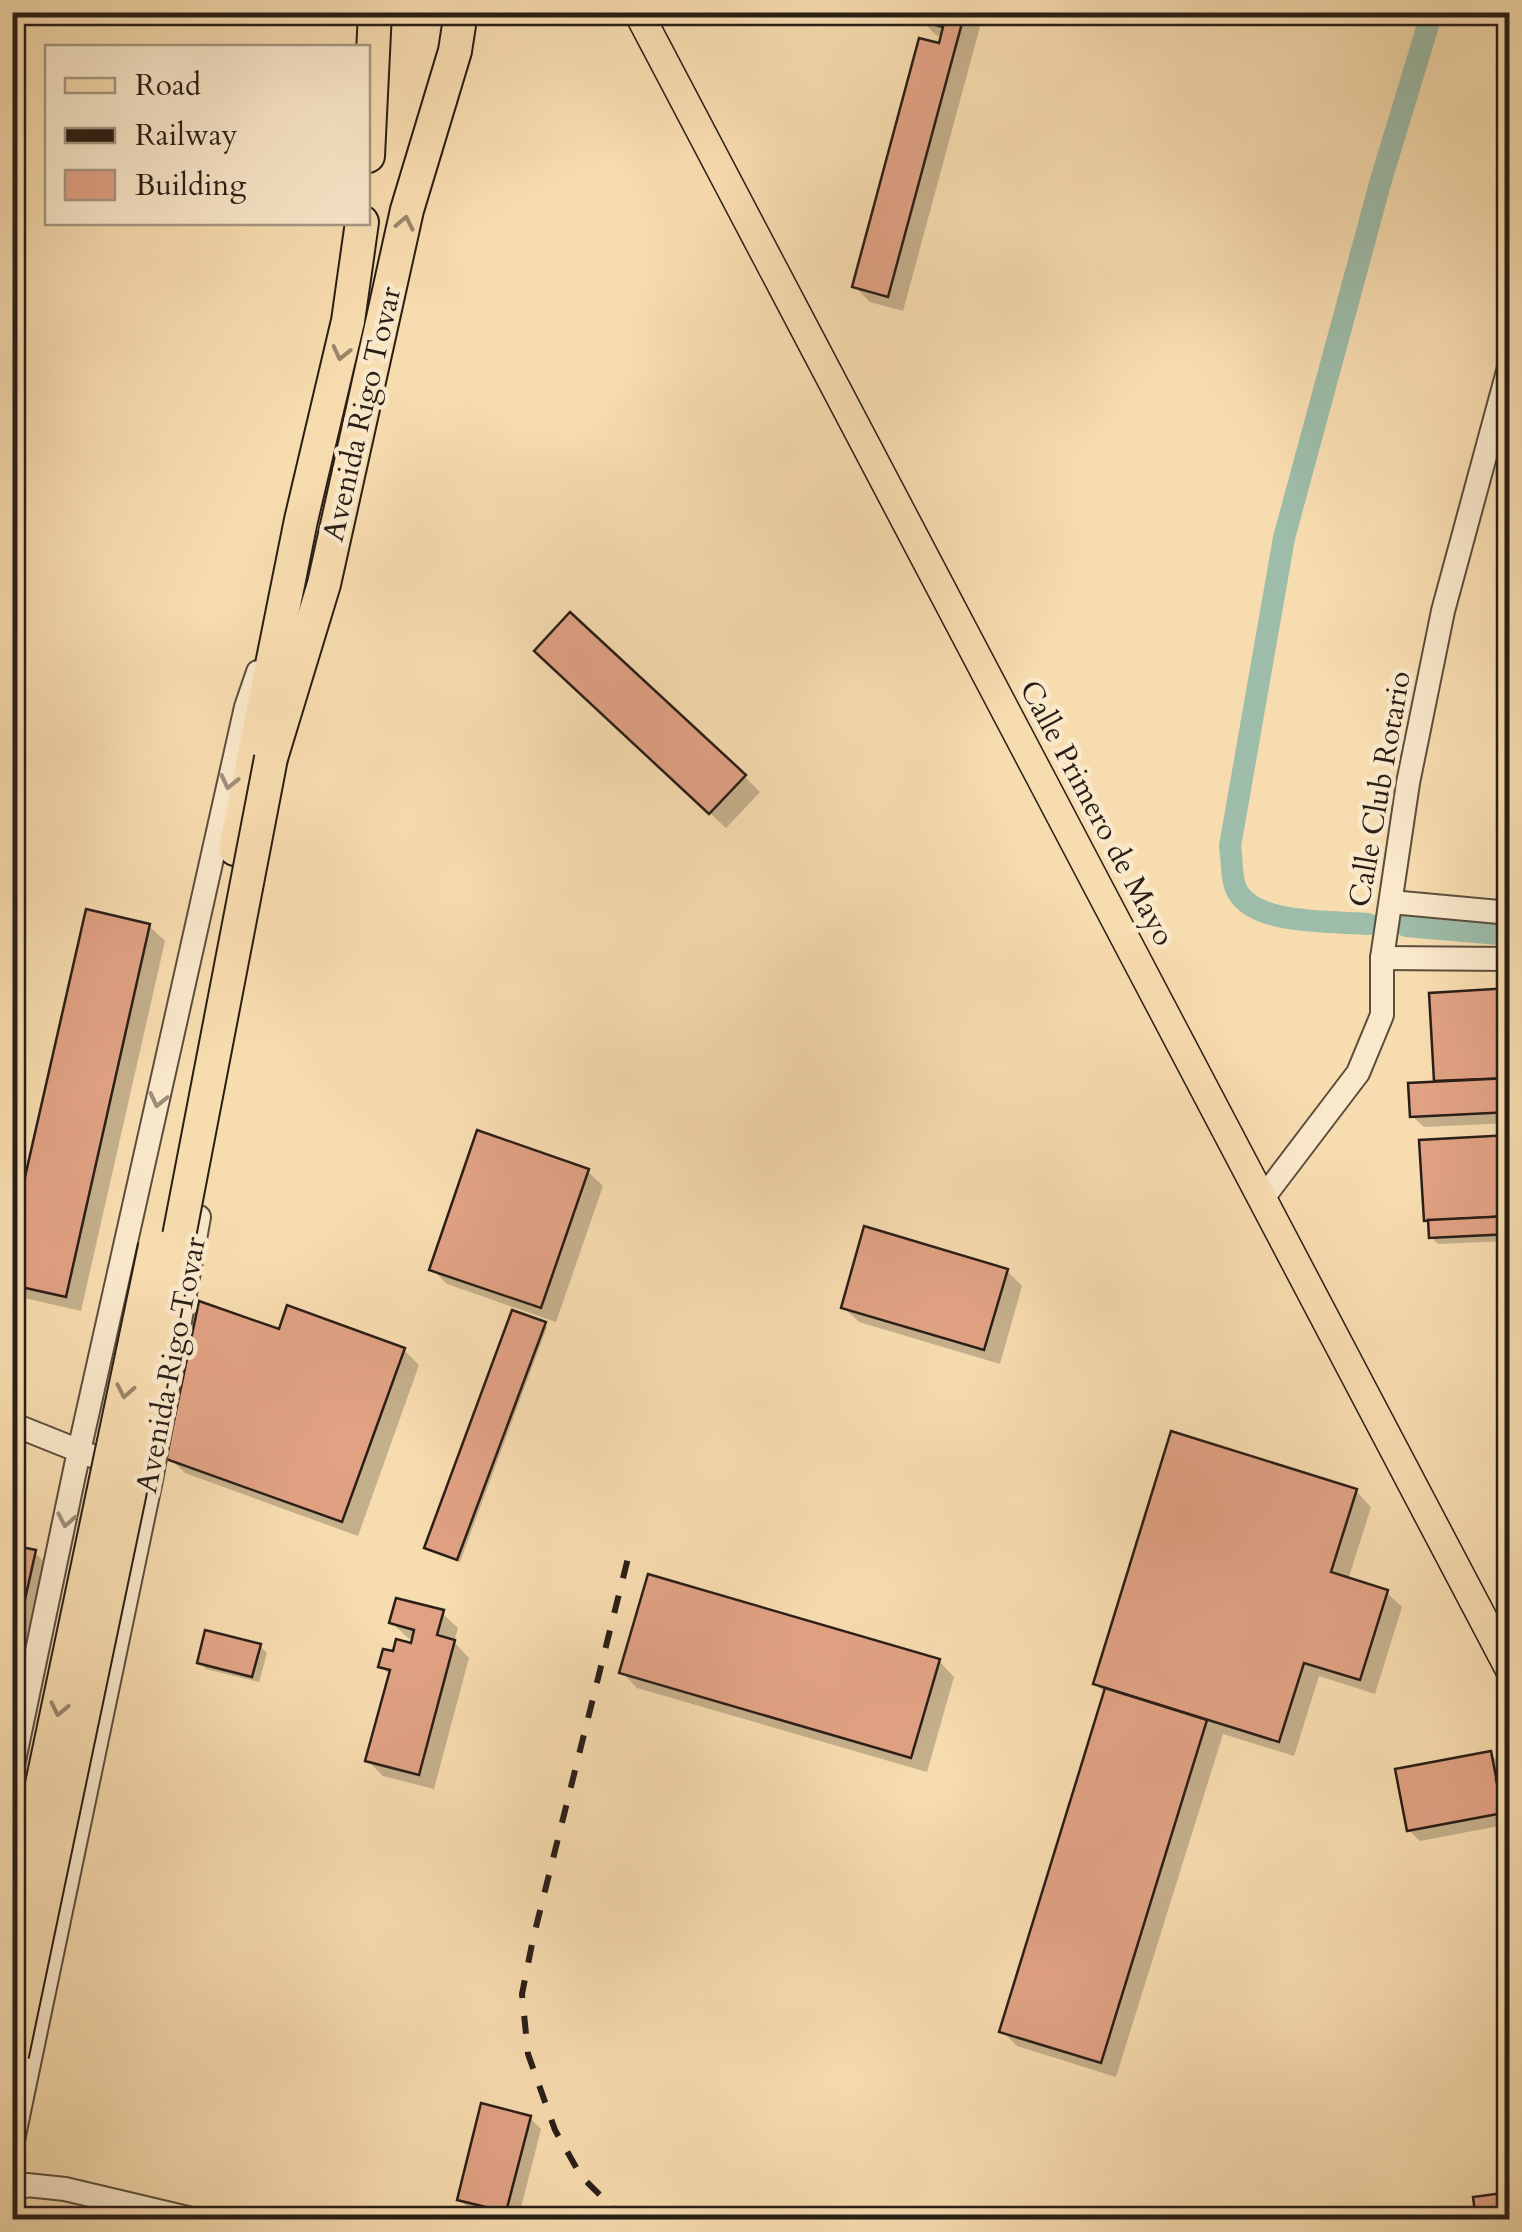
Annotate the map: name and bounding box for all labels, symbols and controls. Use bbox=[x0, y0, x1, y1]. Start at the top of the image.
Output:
legend bbox=[45, 45, 370, 225]
text: Road bbox=[135, 65, 201, 106]
text: Railway bbox=[135, 115, 238, 156]
text: Building bbox=[135, 165, 246, 206]
one-way arrow bbox=[393, 215, 414, 232]
street label: Avenida Rigo Tovar bbox=[313, 283, 411, 545]
one-way arrow bbox=[332, 344, 353, 361]
street label: Calle Club Rotario bbox=[1339, 668, 1421, 910]
street label: Calle Primero de Mayo bbox=[1010, 673, 1184, 953]
one-way arrow bbox=[220, 774, 241, 791]
one-way arrow bbox=[149, 1091, 170, 1108]
street label: Avenida Rigo Tovar bbox=[126, 1233, 216, 1497]
one-way arrow bbox=[116, 1382, 137, 1399]
one-way arrow bbox=[56, 1511, 77, 1528]
one-way arrow bbox=[49, 1700, 70, 1717]

